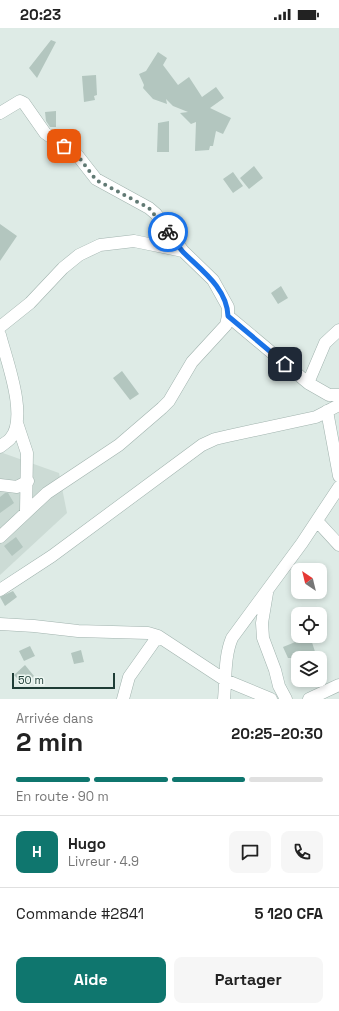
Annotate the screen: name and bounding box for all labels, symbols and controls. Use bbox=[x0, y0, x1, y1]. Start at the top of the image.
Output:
text: 20:23 bbox=[20, 5, 61, 24]
pin bbox=[47, 129, 81, 163]
icon: bag bbox=[53, 135, 75, 157]
courier bbox=[148, 212, 188, 252]
icon: bike bbox=[157, 221, 179, 243]
pin bbox=[268, 347, 302, 381]
icon: home bbox=[274, 353, 296, 375]
north arrow bbox=[291, 563, 327, 599]
map controls bbox=[291, 563, 327, 687]
button: locate bbox=[291, 607, 327, 643]
button: layers bbox=[291, 651, 327, 687]
scale bar bbox=[12, 671, 115, 690]
text: 50 m bbox=[18, 673, 44, 687]
text: Arrivée dans bbox=[16, 710, 93, 727]
text: 20:25–20:30 bbox=[231, 724, 323, 743]
text: 2 min bbox=[16, 725, 83, 759]
text: En route · 90 m bbox=[16, 788, 109, 805]
button: chat bbox=[229, 831, 271, 873]
button: phone bbox=[281, 831, 323, 873]
text: Hugo bbox=[68, 834, 106, 853]
text: H bbox=[32, 842, 42, 861]
text: Livreur · 4.9 bbox=[68, 853, 139, 870]
text: Commande #2841 bbox=[16, 904, 144, 923]
text: 5 120 CFA bbox=[254, 904, 323, 923]
button: Aide bbox=[16, 957, 166, 1003]
button: Partager bbox=[174, 957, 323, 1003]

